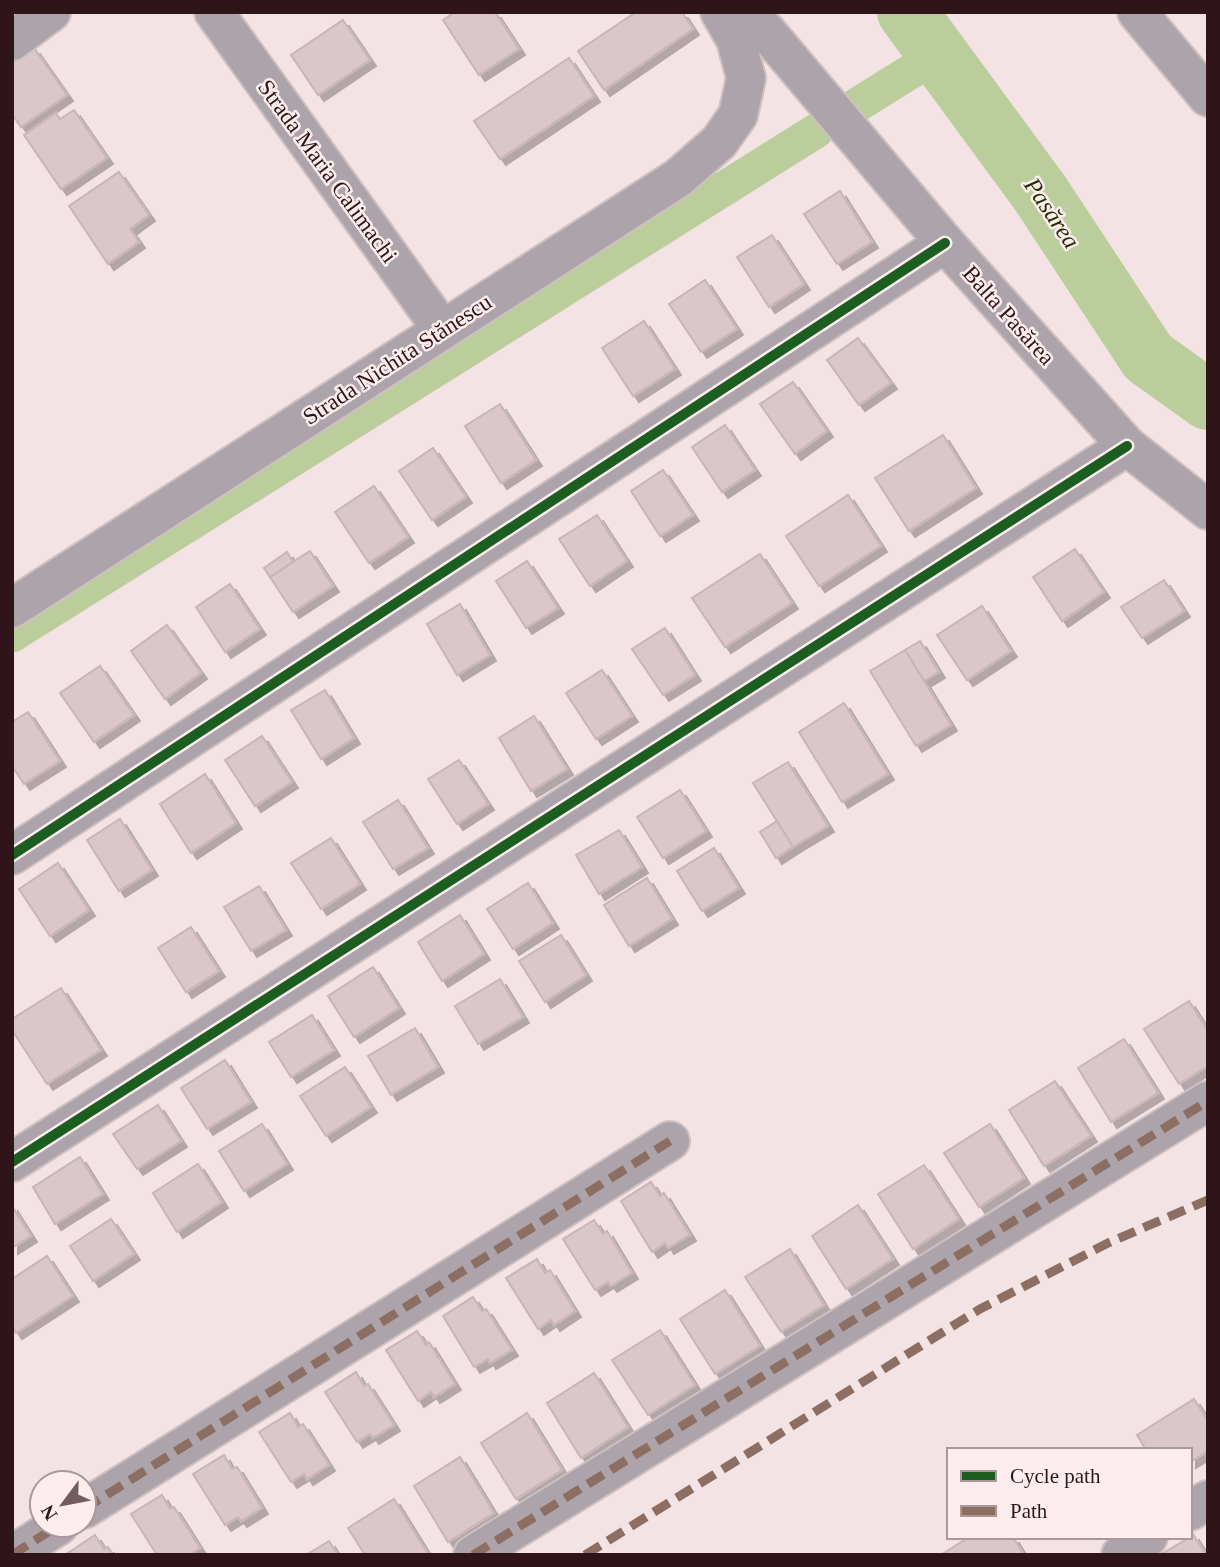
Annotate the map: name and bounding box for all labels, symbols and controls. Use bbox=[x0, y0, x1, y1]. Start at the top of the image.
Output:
street label: Strada Maria Calimachi bbox=[253, 75, 402, 268]
water label: Pasărea bbox=[1019, 172, 1085, 253]
street label: Balta Pasărea bbox=[958, 261, 1060, 370]
street label: Strada Nichita Stănescu bbox=[298, 289, 497, 430]
legend bbox=[947, 1448, 1192, 1539]
text: Cycle path bbox=[1010, 1464, 1101, 1488]
north arrow bbox=[28, 1469, 98, 1539]
text: Path bbox=[1010, 1499, 1048, 1523]
text: N bbox=[36, 1501, 62, 1524]

